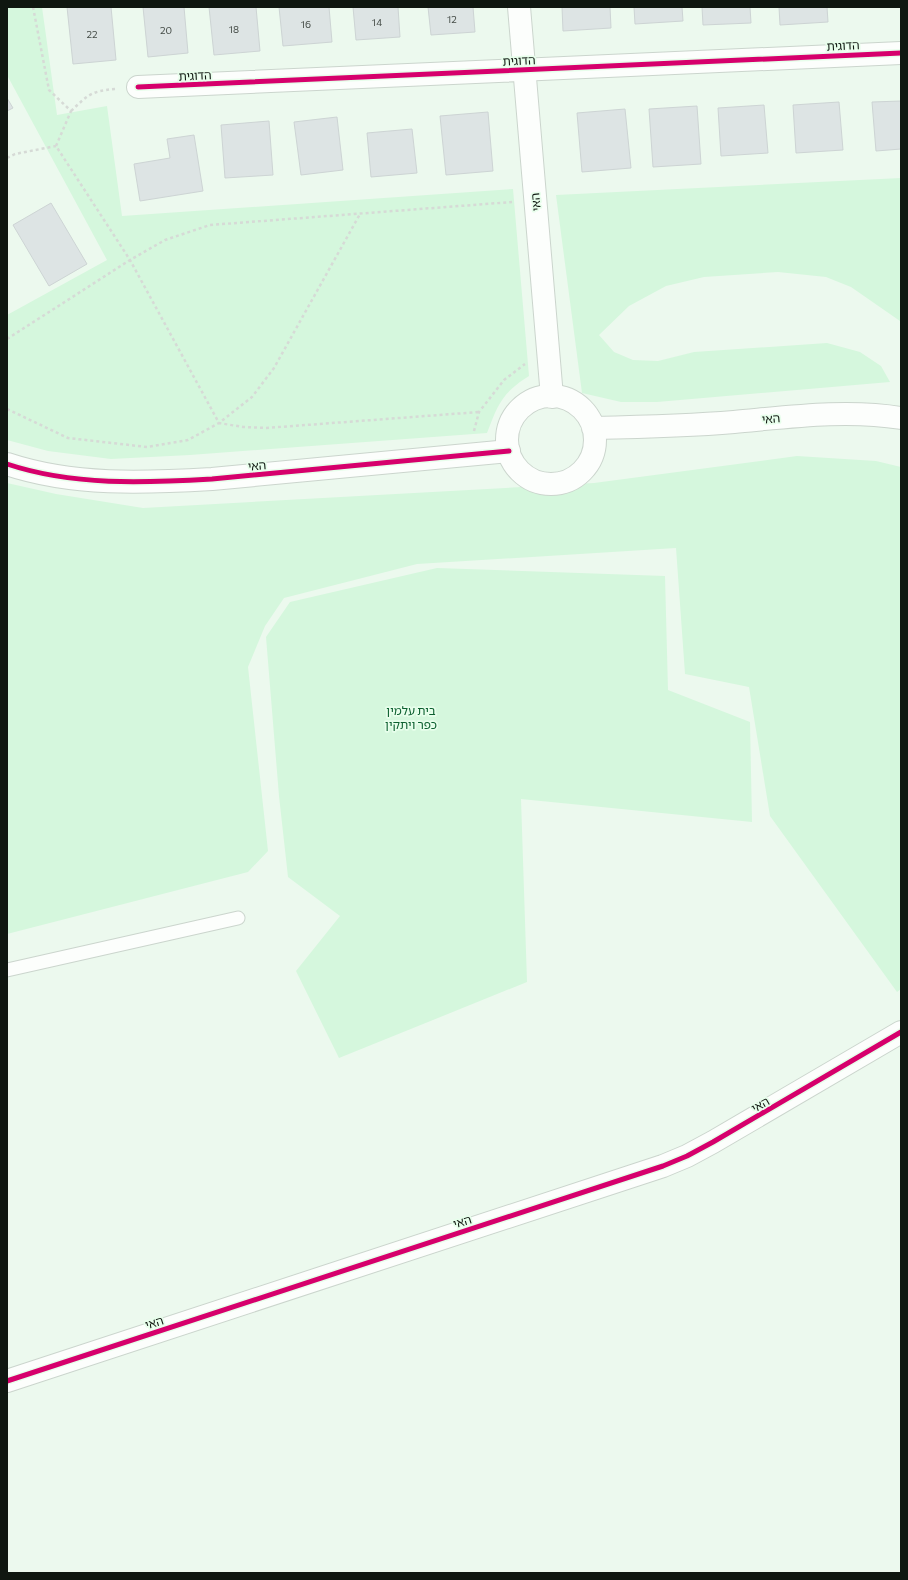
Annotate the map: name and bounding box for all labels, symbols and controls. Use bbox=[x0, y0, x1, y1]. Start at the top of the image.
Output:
house number: 12 bbox=[447, 13, 457, 25]
house number: 14 bbox=[372, 16, 382, 28]
house number: 16 bbox=[301, 18, 311, 30]
house number: 18 bbox=[229, 23, 239, 35]
house number: 20 bbox=[160, 24, 172, 36]
house number: 22 bbox=[86, 28, 98, 40]
street label: הדוגית bbox=[826, 37, 860, 53]
street label: הדוגית bbox=[502, 52, 536, 68]
street label: הדוגית bbox=[178, 67, 212, 83]
street label: האי bbox=[527, 192, 543, 212]
street label: האי bbox=[761, 410, 781, 426]
street label: האי bbox=[247, 457, 267, 473]
park label: בית עלמין כפר ויתקין bbox=[385, 703, 437, 731]
street label: האי bbox=[749, 1093, 771, 1115]
street label: האי bbox=[451, 1211, 473, 1231]
street label: האי bbox=[143, 1312, 165, 1332]

